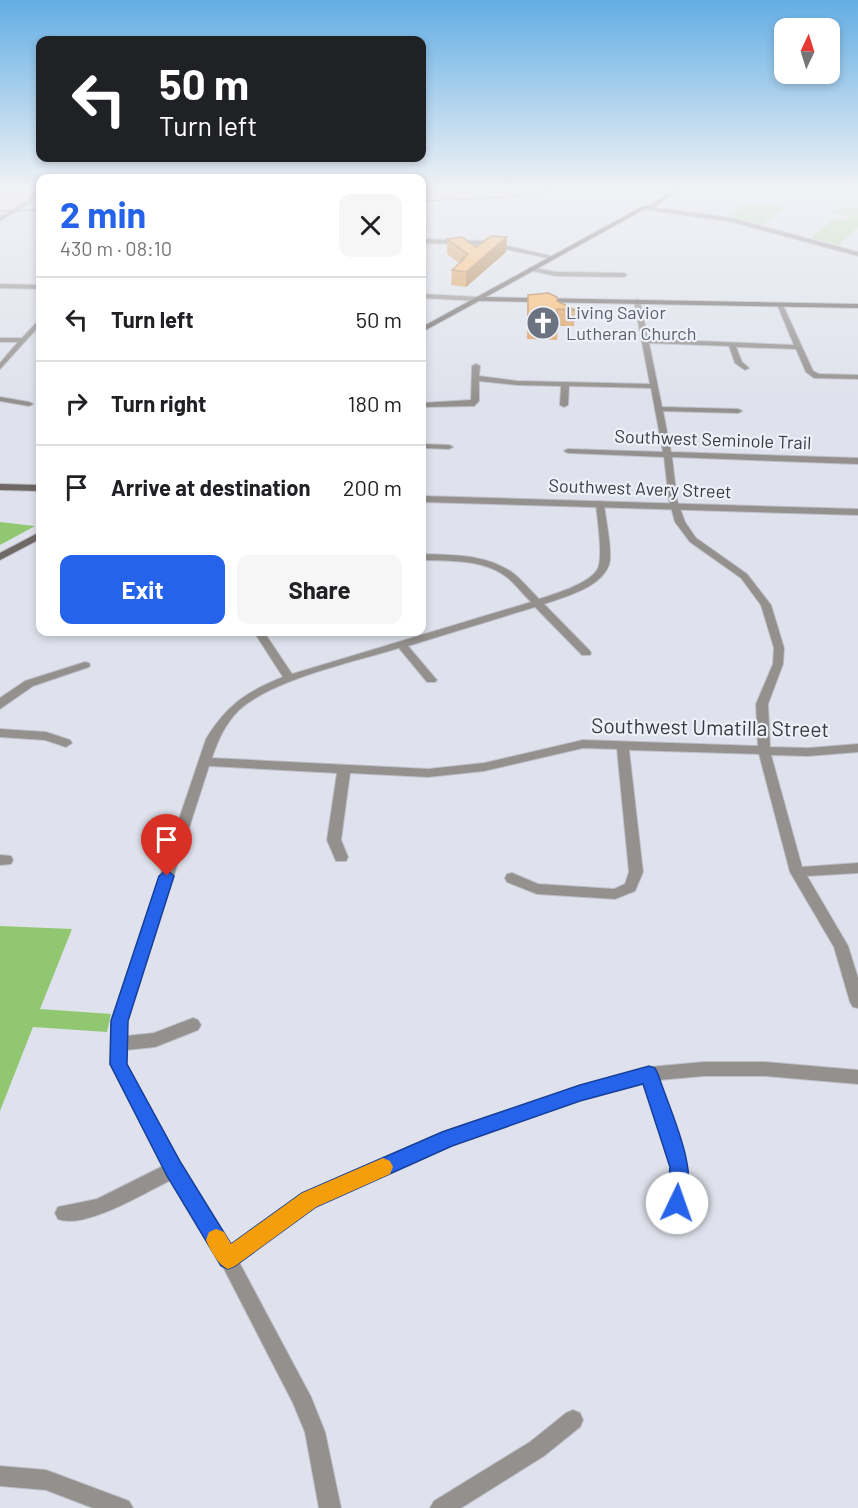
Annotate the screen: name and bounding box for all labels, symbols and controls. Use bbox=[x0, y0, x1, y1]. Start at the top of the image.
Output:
north arrow bbox=[774, 18, 840, 84]
map controls bbox=[774, 18, 840, 84]
text: 50 m bbox=[159, 58, 249, 108]
icon: left bbox=[60, 60, 138, 138]
text: Turn left bbox=[159, 109, 257, 141]
text: 2 min bbox=[60, 192, 146, 235]
button: close bbox=[339, 194, 402, 257]
text: 430 m · 08:10 bbox=[60, 236, 172, 260]
place label: Living Savior Lutheran Church bbox=[566, 301, 696, 344]
icon: left bbox=[60, 303, 93, 336]
church icon: Living Savior Lutheran Church bbox=[525, 305, 561, 341]
text: Turn left bbox=[111, 306, 194, 332]
text: 50 m bbox=[356, 306, 402, 332]
icon: right bbox=[60, 387, 93, 420]
text: Turn right bbox=[111, 390, 206, 416]
text: 180 m bbox=[348, 390, 402, 416]
street label: Southwest Seminole Trail bbox=[614, 425, 812, 453]
icon: arrive bbox=[60, 471, 93, 504]
text: Arrive at destination bbox=[111, 474, 310, 500]
text: 200 m bbox=[343, 474, 402, 500]
street label: Southwest Avery Street bbox=[548, 474, 732, 502]
button: Exit bbox=[60, 555, 225, 624]
button: Share bbox=[237, 555, 402, 624]
street label: Southwest Umatilla Street bbox=[591, 712, 829, 741]
pin bbox=[141, 814, 192, 876]
icon: arrive bbox=[150, 823, 183, 856]
position arrow bbox=[645, 1171, 709, 1235]

